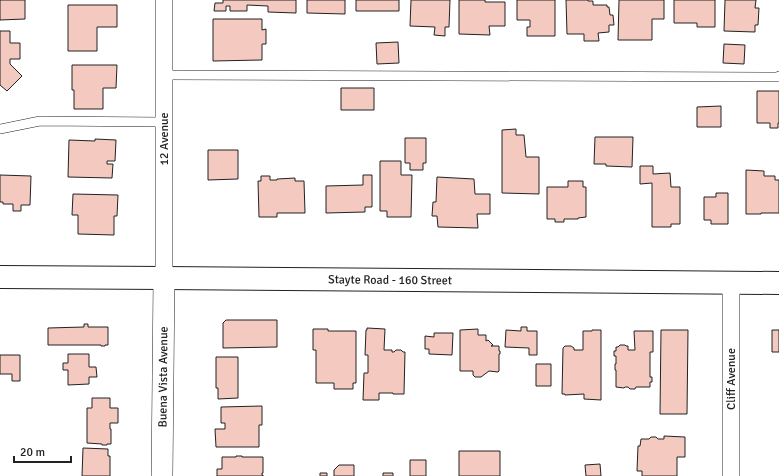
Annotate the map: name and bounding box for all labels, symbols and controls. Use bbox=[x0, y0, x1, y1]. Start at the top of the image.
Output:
street label: 12 Avenue bbox=[157, 112, 172, 166]
street label: Stayte Road - 160 Street bbox=[328, 272, 452, 288]
street label: Buena Vista Avenue bbox=[155, 326, 171, 428]
street label: Cliff Avenue bbox=[724, 348, 739, 410]
scale bar bbox=[14, 438, 71, 464]
text: 20 m bbox=[20, 445, 45, 460]

